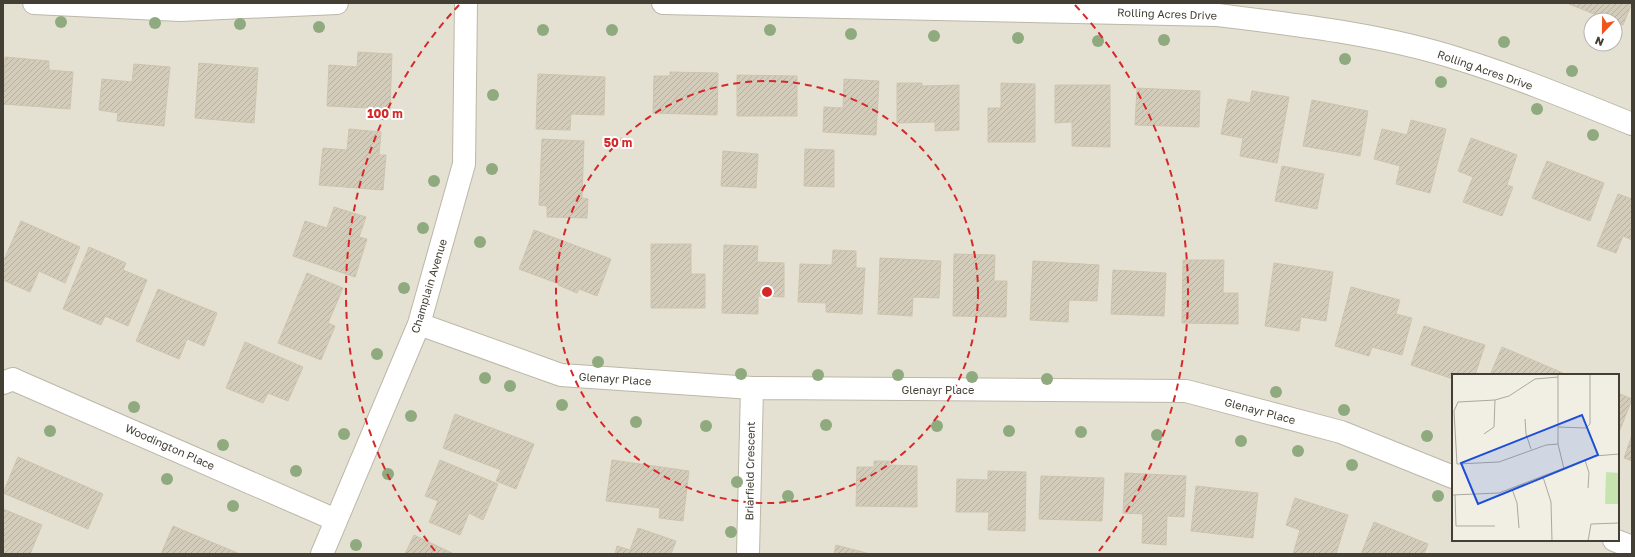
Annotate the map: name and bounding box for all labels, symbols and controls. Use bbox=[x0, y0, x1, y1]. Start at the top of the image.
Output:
street label: Rolling Acres Drive bbox=[1117, 5, 1217, 22]
north arrow bbox=[1583, 12, 1623, 52]
text: N bbox=[1593, 34, 1605, 49]
street label: Rolling Acres Drive bbox=[1436, 47, 1535, 92]
text: 100 m bbox=[367, 106, 403, 121]
text: 50 m bbox=[604, 135, 632, 150]
street label: Champlain Avenue bbox=[408, 237, 449, 335]
centre of rings bbox=[760, 285, 774, 299]
street label: Glenayr Place bbox=[578, 369, 652, 388]
inset map bbox=[1452, 374, 1619, 541]
street label: Glenayr Place bbox=[902, 383, 974, 396]
street label: Glenayr Place bbox=[1223, 395, 1297, 426]
street label: Woodington Place bbox=[124, 421, 217, 472]
street label: Briarfield Crescent bbox=[742, 421, 757, 521]

